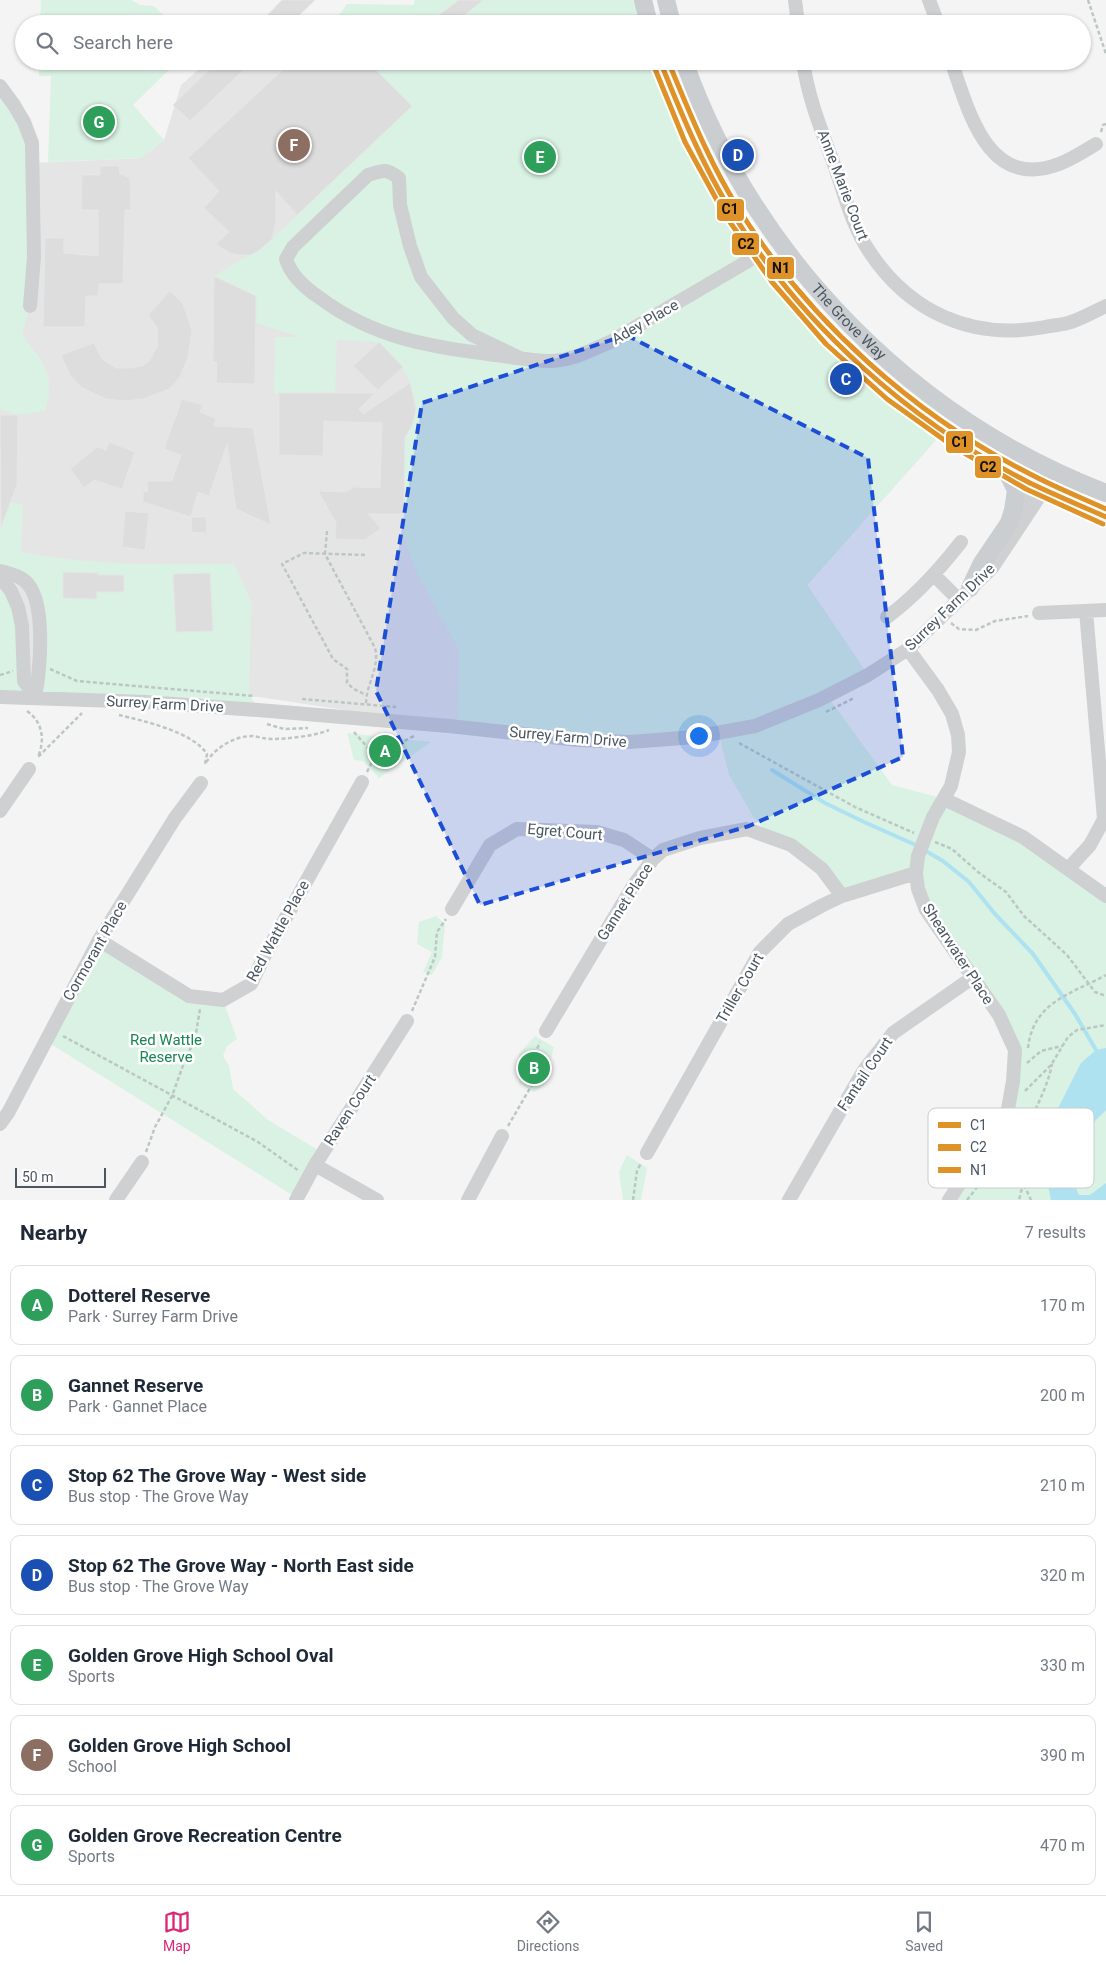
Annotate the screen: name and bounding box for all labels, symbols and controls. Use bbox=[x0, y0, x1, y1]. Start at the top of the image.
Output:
search box bbox=[15, 15, 1091, 70]
icon: search bbox=[33, 29, 61, 57]
text: Search here bbox=[73, 31, 173, 54]
pin: G bbox=[83, 103, 115, 141]
pin: F bbox=[278, 126, 310, 164]
street label: Anne Marie Court bbox=[814, 127, 872, 243]
pin: D bbox=[722, 136, 754, 174]
pin: E bbox=[524, 138, 556, 176]
line badge: C1 bbox=[716, 198, 745, 222]
text: C1 bbox=[721, 201, 739, 217]
line badge: C2 bbox=[731, 232, 760, 256]
text: C2 bbox=[737, 236, 755, 252]
line badge: N1 bbox=[766, 256, 795, 280]
text: N1 bbox=[772, 260, 790, 276]
street label: The Grove Way bbox=[807, 280, 890, 364]
street label: Adey Place bbox=[608, 296, 682, 348]
pin: C bbox=[830, 360, 862, 398]
line badge: C1 bbox=[945, 430, 974, 454]
text: C1 bbox=[951, 434, 969, 450]
line badge: C2 bbox=[974, 455, 1002, 479]
text: C2 bbox=[979, 459, 997, 475]
street label: Surrey Farm Drive bbox=[901, 560, 999, 654]
street label: Surrey Farm Drive bbox=[106, 692, 224, 716]
street label: Surrey Farm Drive bbox=[509, 723, 627, 751]
your location bbox=[686, 723, 712, 749]
pin: A bbox=[369, 732, 401, 770]
street label: Egret Court bbox=[527, 820, 603, 844]
street label: Gannet Place bbox=[593, 860, 657, 944]
street label: Red Wattle Place bbox=[243, 877, 313, 985]
street label: Cormorant Place bbox=[59, 898, 131, 1004]
street label: Shearwater Place bbox=[919, 900, 997, 1008]
street label: Triller Court bbox=[713, 950, 767, 1026]
park label: Red Wattle Reserve bbox=[130, 1031, 202, 1066]
street label: Fantail Court bbox=[834, 1033, 896, 1114]
pin: B bbox=[518, 1049, 550, 1087]
street label: Raven Court bbox=[320, 1071, 380, 1149]
legend bbox=[928, 1108, 1094, 1188]
text: C1 bbox=[970, 1117, 987, 1133]
text: C2 bbox=[970, 1139, 987, 1155]
text: N1 bbox=[970, 1162, 988, 1178]
scale bar bbox=[15, 1165, 106, 1188]
text: 50 m bbox=[22, 1169, 54, 1185]
text: Nearby bbox=[20, 1221, 87, 1245]
text: 7 results bbox=[1025, 1223, 1086, 1242]
text: Dotterel Reserve bbox=[68, 1284, 210, 1307]
text: A bbox=[32, 1296, 42, 1315]
text: 170 m bbox=[1040, 1296, 1085, 1315]
text: Park · Surrey Farm Drive bbox=[68, 1307, 238, 1326]
text: Gannet Reserve bbox=[68, 1374, 203, 1397]
text: B bbox=[32, 1386, 42, 1405]
text: 200 m bbox=[1040, 1386, 1085, 1405]
text: Park · Gannet Place bbox=[68, 1397, 207, 1416]
text: Stop 62 The Grove Way - West side bbox=[68, 1464, 366, 1487]
text: C bbox=[32, 1476, 42, 1495]
text: 210 m bbox=[1040, 1476, 1085, 1495]
text: Bus stop · The Grove Way bbox=[68, 1487, 248, 1506]
text: Stop 62 The Grove Way - North East side bbox=[68, 1554, 414, 1577]
text: D bbox=[32, 1566, 42, 1585]
text: 320 m bbox=[1040, 1566, 1085, 1585]
text: Bus stop · The Grove Way bbox=[68, 1577, 248, 1596]
text: Golden Grove High School Oval bbox=[68, 1644, 334, 1667]
text: E bbox=[33, 1656, 42, 1675]
text: 330 m bbox=[1040, 1656, 1085, 1675]
text: Sports bbox=[68, 1667, 115, 1686]
text: Golden Grove High School bbox=[68, 1734, 291, 1757]
text: F bbox=[33, 1746, 41, 1765]
text: 390 m bbox=[1040, 1746, 1085, 1765]
text: School bbox=[68, 1757, 117, 1776]
text: Golden Grove Recreation Centre bbox=[68, 1824, 342, 1847]
text: G bbox=[32, 1836, 42, 1855]
text: 470 m bbox=[1040, 1836, 1085, 1855]
text: Sports bbox=[68, 1847, 115, 1866]
tab: Map bbox=[163, 1908, 191, 1954]
tab: Directions bbox=[517, 1908, 580, 1954]
tab: Saved bbox=[905, 1908, 943, 1954]

